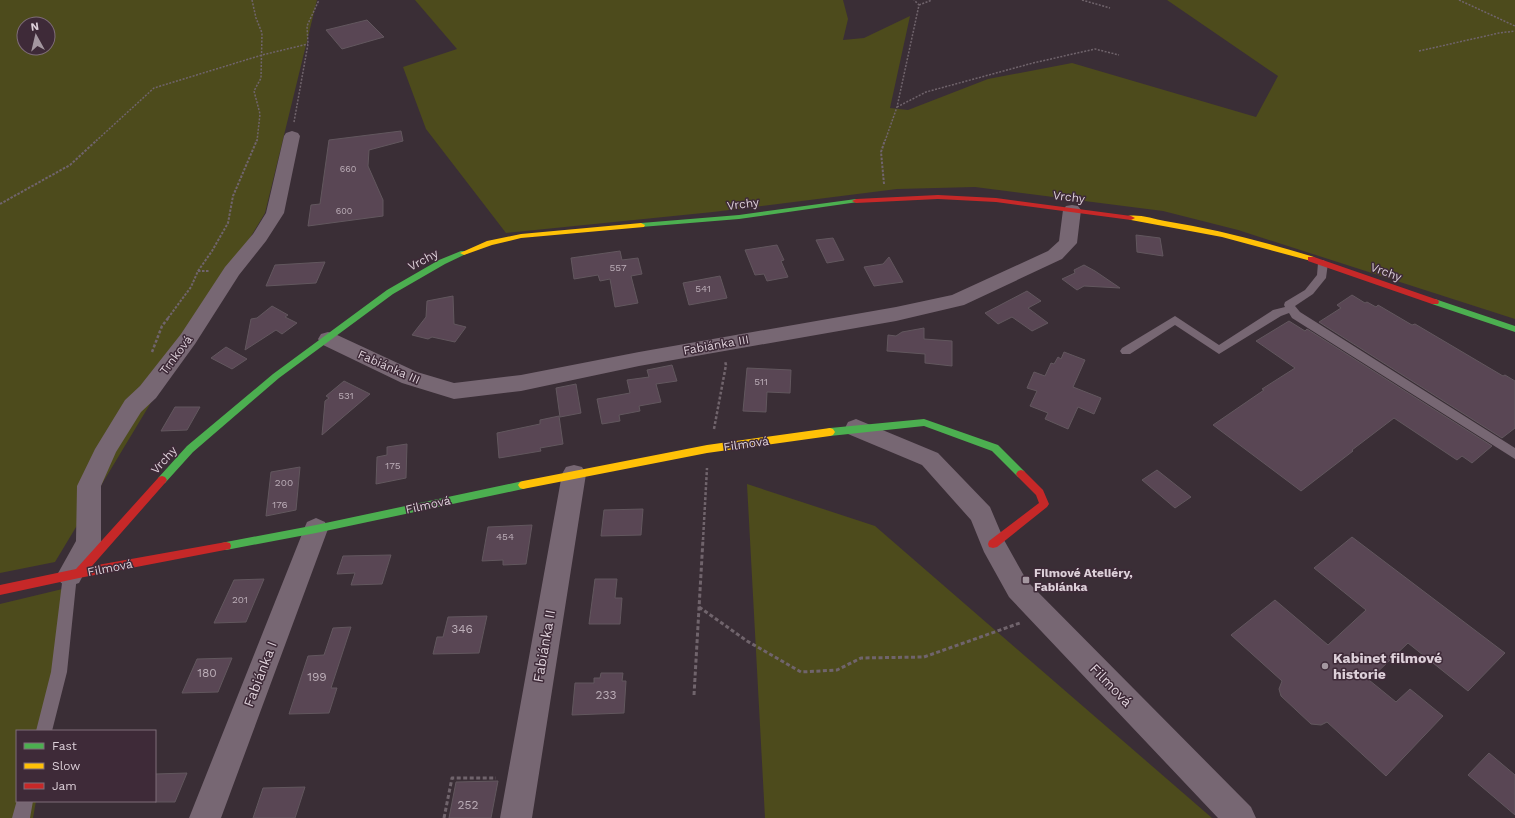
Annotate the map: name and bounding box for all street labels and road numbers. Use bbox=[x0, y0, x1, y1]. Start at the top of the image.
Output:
street label: Vrchy bbox=[1052, 188, 1087, 206]
street label: Vrchy bbox=[726, 195, 761, 213]
street label: Vrchy bbox=[405, 246, 441, 274]
street label: Vrchy bbox=[1368, 260, 1404, 284]
street label: Trnková bbox=[157, 332, 195, 377]
street label: Fabiánka III bbox=[682, 332, 750, 358]
street label: Fabiánka III bbox=[356, 347, 422, 387]
street label: Filmová bbox=[722, 434, 770, 454]
street label: Vrchy bbox=[148, 443, 181, 477]
street label: Filmová bbox=[404, 493, 452, 517]
street label: Filmová bbox=[86, 557, 134, 579]
street label: Fabiánka II bbox=[530, 609, 558, 683]
street label: Fabiánka I bbox=[240, 639, 280, 709]
street label: Filmová bbox=[1087, 660, 1135, 710]

